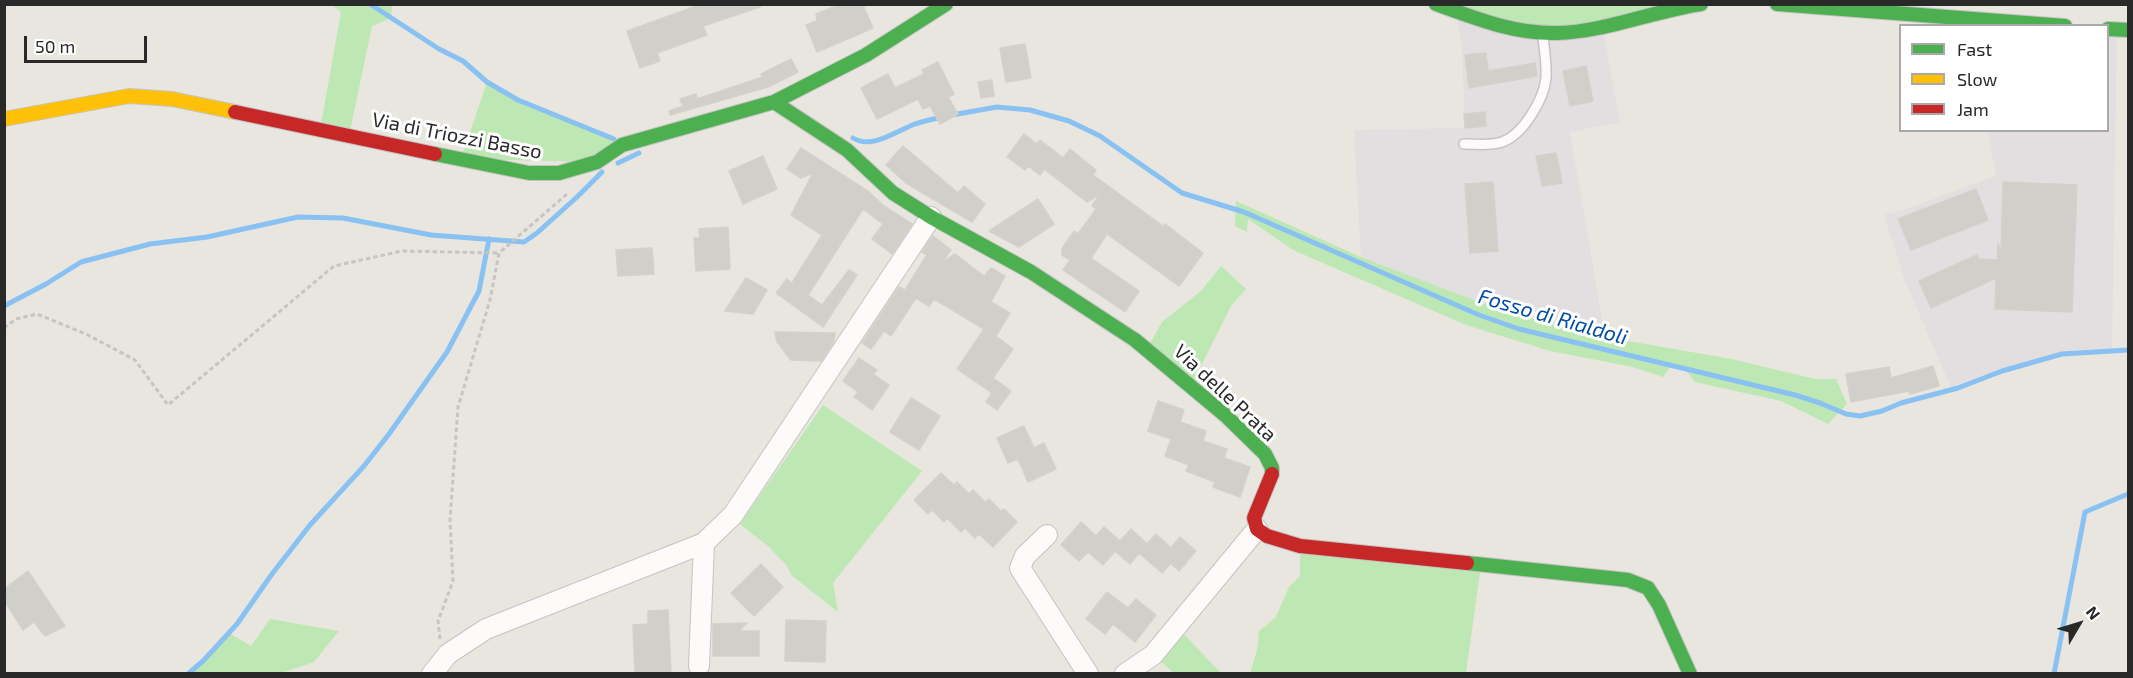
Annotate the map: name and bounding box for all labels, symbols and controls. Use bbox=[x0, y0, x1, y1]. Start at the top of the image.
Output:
scale bar bbox=[27, 24, 150, 62]
legend bbox=[1899, 24, 2109, 132]
text: 50 m bbox=[35, 35, 75, 57]
text: Fast bbox=[1957, 38, 1992, 60]
text: Slow bbox=[1957, 68, 1997, 90]
text: Jam bbox=[1957, 98, 1989, 120]
street label: Via di Triozzi Basso bbox=[370, 108, 544, 164]
water label: Fosso di Rialdoli bbox=[1476, 284, 1630, 350]
street label: Via delle Prata bbox=[1169, 339, 1281, 447]
north arrow bbox=[2049, 594, 2109, 654]
text: N bbox=[2083, 602, 2105, 623]

